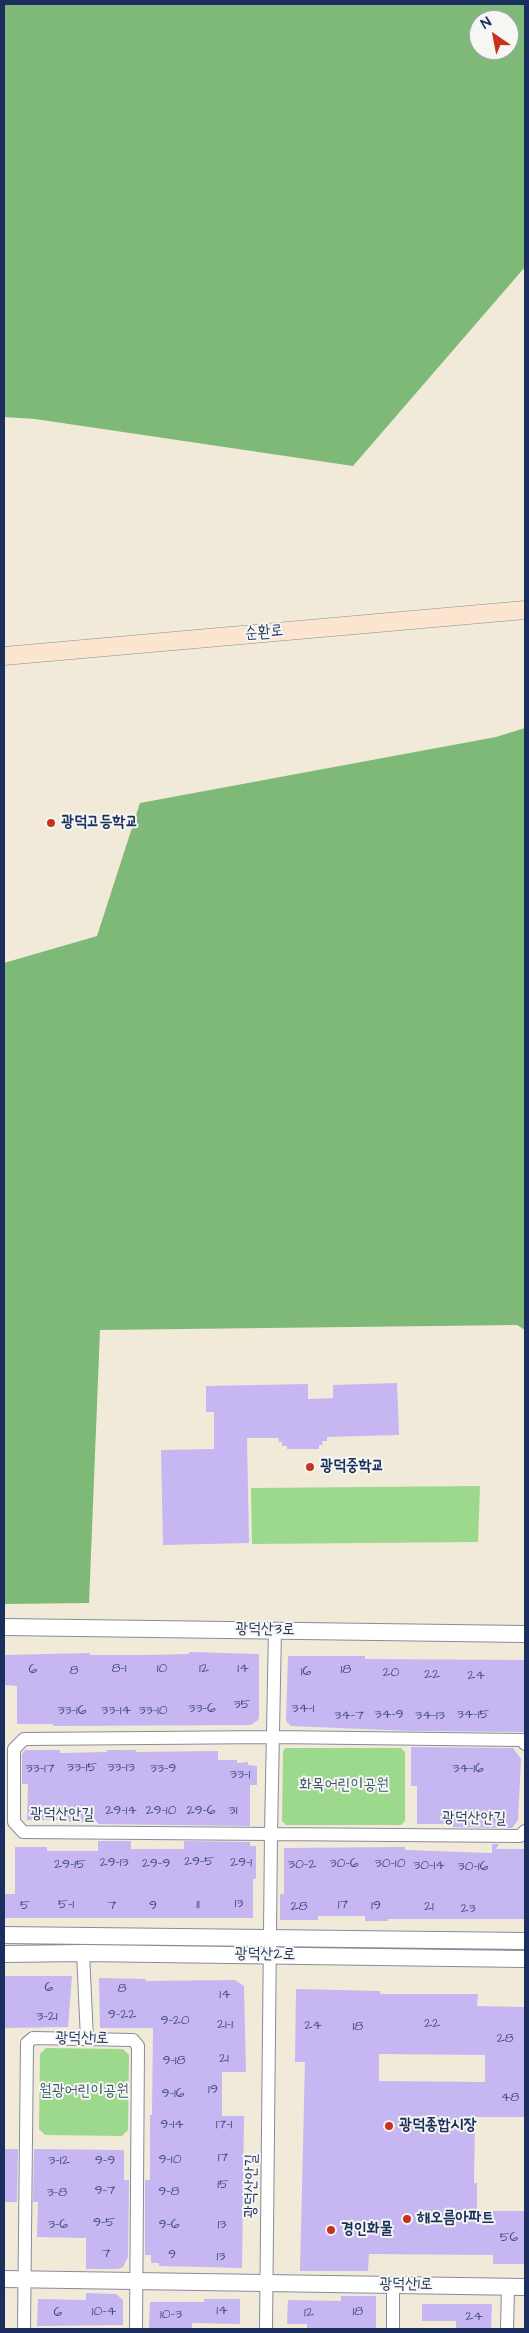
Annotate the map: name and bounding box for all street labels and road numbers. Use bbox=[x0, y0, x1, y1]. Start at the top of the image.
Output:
street label: 순환로 bbox=[244, 622, 284, 644]
street label: 광덕산3로 bbox=[235, 1620, 295, 1640]
street label: 광덕산안길 bbox=[30, 1805, 94, 1825]
street label: 광덕산안길 bbox=[442, 1809, 506, 1829]
street label: 광덕산2로 bbox=[235, 1945, 295, 1965]
street label: 광덕산1로 bbox=[55, 2029, 109, 2049]
street label: 광덕산안길 bbox=[242, 2154, 262, 2218]
street label: 광덕산1로 bbox=[379, 2275, 433, 2295]

